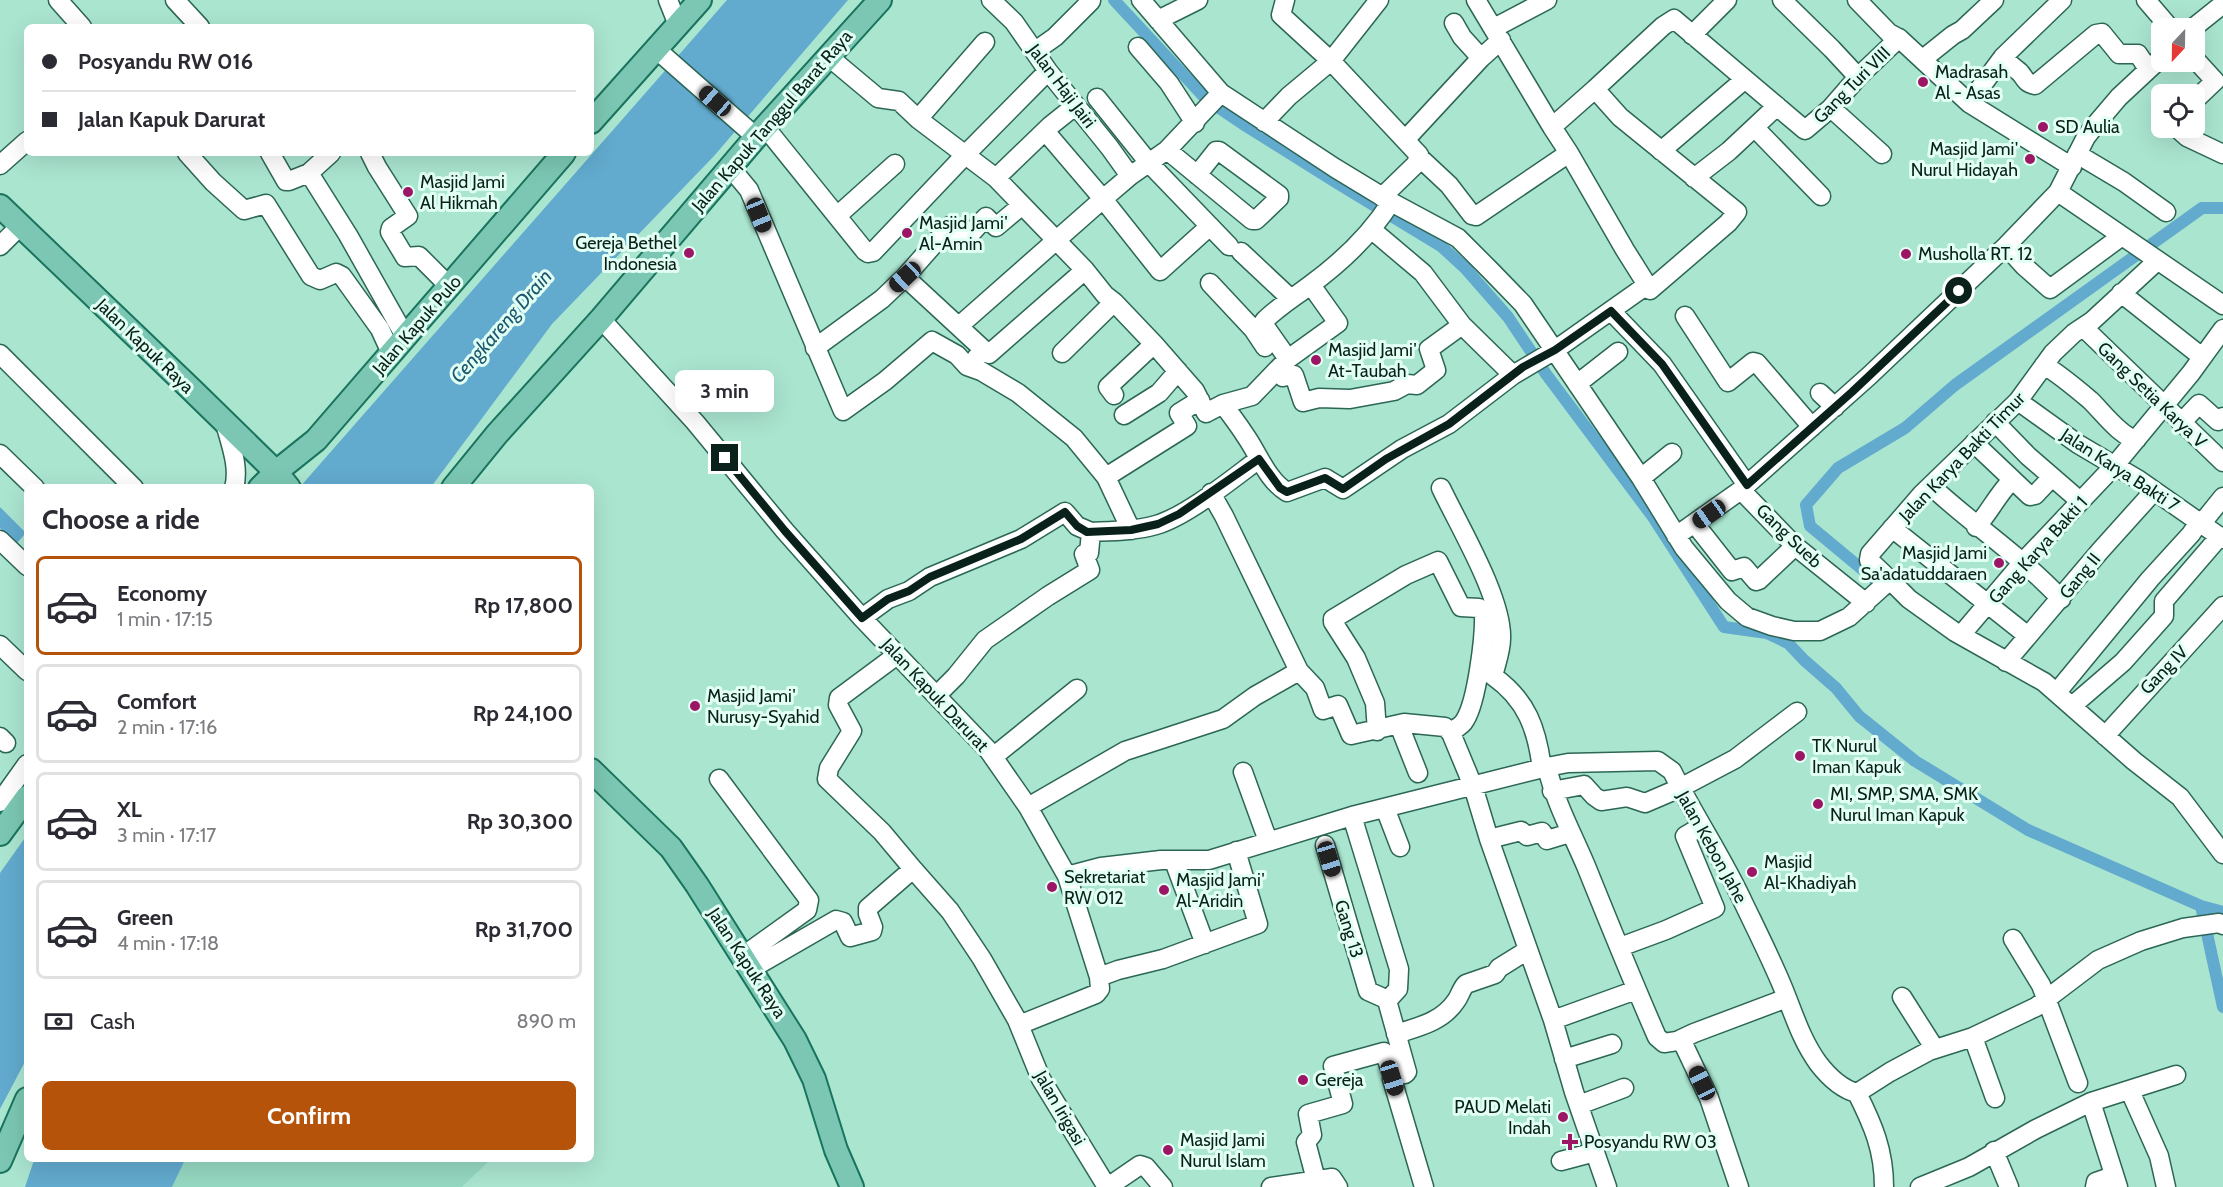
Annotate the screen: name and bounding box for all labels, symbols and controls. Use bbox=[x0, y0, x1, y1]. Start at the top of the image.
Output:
north arrow bbox=[2151, 18, 2205, 72]
map controls bbox=[2151, 18, 2205, 138]
street label: Jalan Kapuk Tanggul Barat Raya bbox=[686, 25, 857, 217]
street label: Jalan Haji Jairi bbox=[1023, 39, 1101, 132]
street label: Gang Turi VIII bbox=[1809, 42, 1895, 128]
text: Posyandu RW 016 bbox=[78, 48, 253, 75]
place label: Madrasah Al - Asas bbox=[1935, 61, 2008, 104]
marker: Madrasah Al - Asas bbox=[1916, 75, 1930, 89]
car bbox=[696, 82, 734, 120]
button: locate bbox=[2151, 84, 2205, 138]
text: Jalan Kapuk Darurat bbox=[78, 106, 265, 133]
place label: SD Aulia bbox=[2055, 116, 2120, 138]
marker: SD Aulia bbox=[2036, 120, 2050, 134]
place label: Masjid Jami' Nurul Hidayah bbox=[1911, 138, 2018, 181]
marker: Masjid Jami' Nurul Hidayah bbox=[2023, 152, 2037, 166]
place label: Masjid Jami Al Hikmah bbox=[420, 171, 505, 214]
marker: Masjid Jami Al Hikmah bbox=[401, 185, 415, 199]
car bbox=[744, 195, 774, 235]
place label: Masjid Jami' Al-Amin bbox=[919, 212, 1008, 255]
marker: Masjid Jami' Al-Amin bbox=[900, 226, 914, 240]
place label: Gereja Bethel Indonesia bbox=[575, 232, 678, 275]
place label: Musholla RT. 12 bbox=[1918, 243, 2033, 265]
marker: Gereja Bethel Indonesia bbox=[682, 246, 696, 260]
marker: Musholla RT. 12 bbox=[1899, 247, 1913, 261]
car bbox=[886, 258, 924, 296]
water label: Cengkareng Drain bbox=[445, 264, 557, 388]
street label: Jalan Kapuk Pulo bbox=[367, 271, 466, 380]
route start bbox=[1945, 277, 1972, 304]
street label: Jalan Kapuk Raya bbox=[91, 293, 199, 398]
street label: Gang Setia Karya V bbox=[2093, 337, 2211, 453]
place label: Masjid Jami' At-Taubah bbox=[1328, 339, 1417, 382]
marker: Masjid Jami' At-Taubah bbox=[1309, 353, 1323, 367]
callout: 3 min bbox=[676, 371, 774, 413]
text: 3 min bbox=[700, 379, 749, 403]
street label: Jalan Karya Bakti Timur bbox=[1894, 387, 2030, 527]
street label: Jalan Karya Bakti 7 bbox=[2056, 423, 2183, 516]
route end bbox=[711, 444, 738, 471]
street label: Gang Karya Bakti 1 bbox=[1984, 492, 2092, 608]
car bbox=[1689, 496, 1729, 532]
street label: Gang Sueb bbox=[1752, 499, 1826, 573]
text: Choose a ride bbox=[42, 503, 200, 536]
place label: Masjid Jami Sa'adatuddaraen bbox=[1861, 542, 1987, 585]
street label: Gang II bbox=[2055, 548, 2105, 604]
marker: Masjid Jami Sa'adatuddaraen bbox=[1992, 556, 2006, 570]
icon: car bbox=[45, 579, 99, 633]
text: Economy bbox=[117, 580, 207, 607]
text: Rp 17,800 bbox=[474, 592, 573, 619]
text: 1 min · 17:15 bbox=[117, 607, 213, 631]
street label: Jalan Kapuk Darurat bbox=[876, 633, 993, 756]
street label: Gang IV bbox=[2135, 641, 2193, 699]
place label: Masjid Jami' Nurusy-Syahid bbox=[707, 685, 819, 728]
icon: car bbox=[45, 687, 99, 741]
text: Comfort bbox=[117, 688, 196, 715]
marker: Masjid Jami' Nurusy-Syahid bbox=[688, 699, 702, 713]
text: Rp 24,100 bbox=[473, 700, 573, 727]
text: 2 min · 17:16 bbox=[117, 715, 217, 739]
place label: TK Nurul Iman Kapuk bbox=[1812, 735, 1902, 778]
marker: TK Nurul Iman Kapuk bbox=[1793, 749, 1807, 763]
place label: MI, SMP, SMA, SMK Nurul Iman Kapuk bbox=[1830, 783, 1979, 826]
street label: Jalan Kebon Jahe bbox=[1672, 786, 1752, 907]
icon: car bbox=[45, 795, 99, 849]
text: XL bbox=[117, 796, 142, 823]
marker: MI, SMP, SMA, SMK Nurul Iman Kapuk bbox=[1811, 797, 1825, 811]
text: Rp 30,300 bbox=[467, 808, 573, 835]
text: 3 min · 17:17 bbox=[117, 823, 216, 847]
car bbox=[1315, 839, 1343, 879]
place label: Masjid Al-Khadiyah bbox=[1764, 851, 1857, 894]
marker: Masjid Al-Khadiyah bbox=[1745, 865, 1759, 879]
place label: Sekretariat RW 012 bbox=[1064, 866, 1145, 909]
place label: Masjid Jami' Al-Aridin bbox=[1176, 869, 1265, 912]
marker: Sekretariat RW 012 bbox=[1045, 880, 1059, 894]
marker: Masjid Jami' Al-Aridin bbox=[1157, 883, 1171, 897]
street label: Gang 13 bbox=[1330, 897, 1368, 961]
icon: car bbox=[45, 903, 99, 957]
street label: Jalan Kapuk Raya bbox=[703, 903, 791, 1023]
text: Green bbox=[117, 904, 173, 931]
text: Rp 31,700 bbox=[475, 916, 573, 943]
text: 4 min · 17:18 bbox=[117, 931, 219, 955]
icon: cash bbox=[42, 1005, 75, 1038]
text: Cash bbox=[90, 1008, 135, 1035]
text: 890 m bbox=[517, 1009, 576, 1033]
car bbox=[1378, 1058, 1406, 1098]
car bbox=[1686, 1063, 1718, 1103]
street label: Jalan Irigasi bbox=[1029, 1066, 1090, 1149]
place label: Gereja bbox=[1315, 1069, 1364, 1091]
marker: Gereja bbox=[1296, 1073, 1310, 1087]
button: Confirm bbox=[42, 1081, 576, 1150]
place label: PAUD Melati Indah bbox=[1454, 1096, 1551, 1139]
marker: PAUD Melati Indah bbox=[1556, 1110, 1570, 1124]
place label: Masjid Jami Nurul Islam bbox=[1180, 1129, 1266, 1172]
place label: Posyandu RW 03 bbox=[1584, 1131, 1717, 1153]
marker: Posyandu RW 03 bbox=[1561, 1133, 1579, 1151]
marker: Masjid Jami Nurul Islam bbox=[1161, 1143, 1175, 1157]

